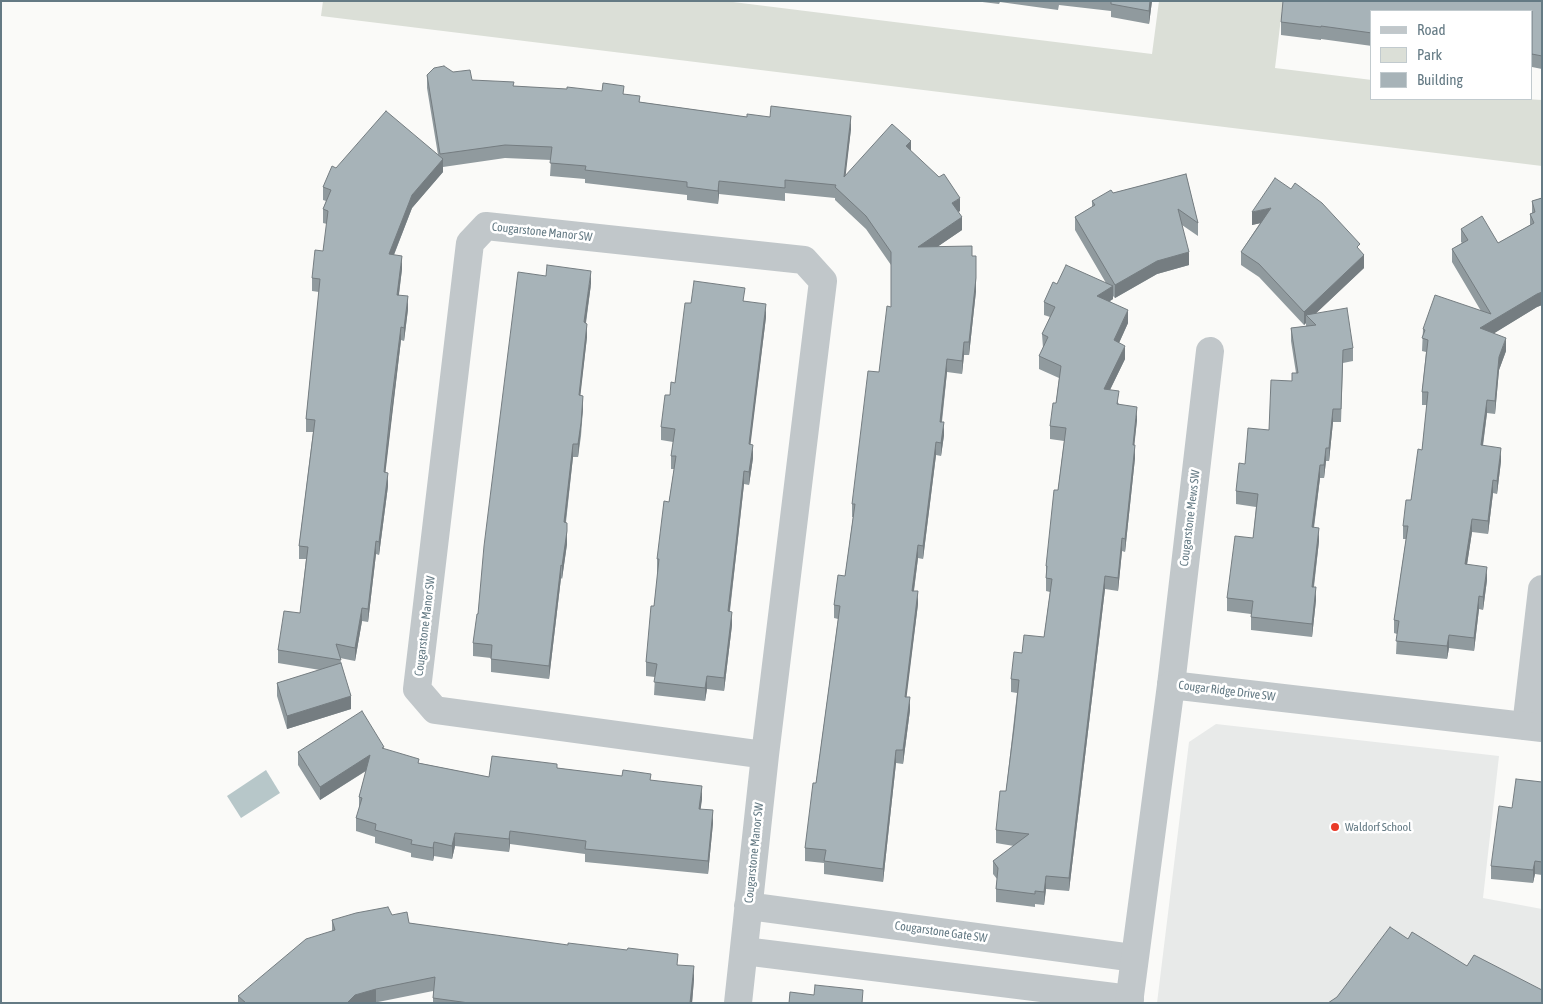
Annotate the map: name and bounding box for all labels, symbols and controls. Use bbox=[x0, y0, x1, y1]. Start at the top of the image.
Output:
legend bbox=[1370, 10, 1533, 100]
text: Road bbox=[1417, 21, 1446, 38]
text: Park bbox=[1417, 46, 1442, 63]
text: Building bbox=[1417, 71, 1463, 88]
street label: Cougarstone Manor SW bbox=[491, 220, 593, 244]
street label: Cougarstone Mews SW bbox=[1177, 469, 1203, 567]
street label: Cougarstone Manor SW bbox=[412, 575, 438, 677]
street label: Cougar Ridge Drive SW bbox=[1178, 678, 1276, 704]
street label: Cougarstone Manor SW bbox=[742, 802, 766, 904]
place label: Waldorf School bbox=[1345, 820, 1411, 834]
marker: Waldorf School bbox=[1329, 821, 1341, 833]
street label: Cougarstone Gate SW bbox=[894, 918, 988, 946]

